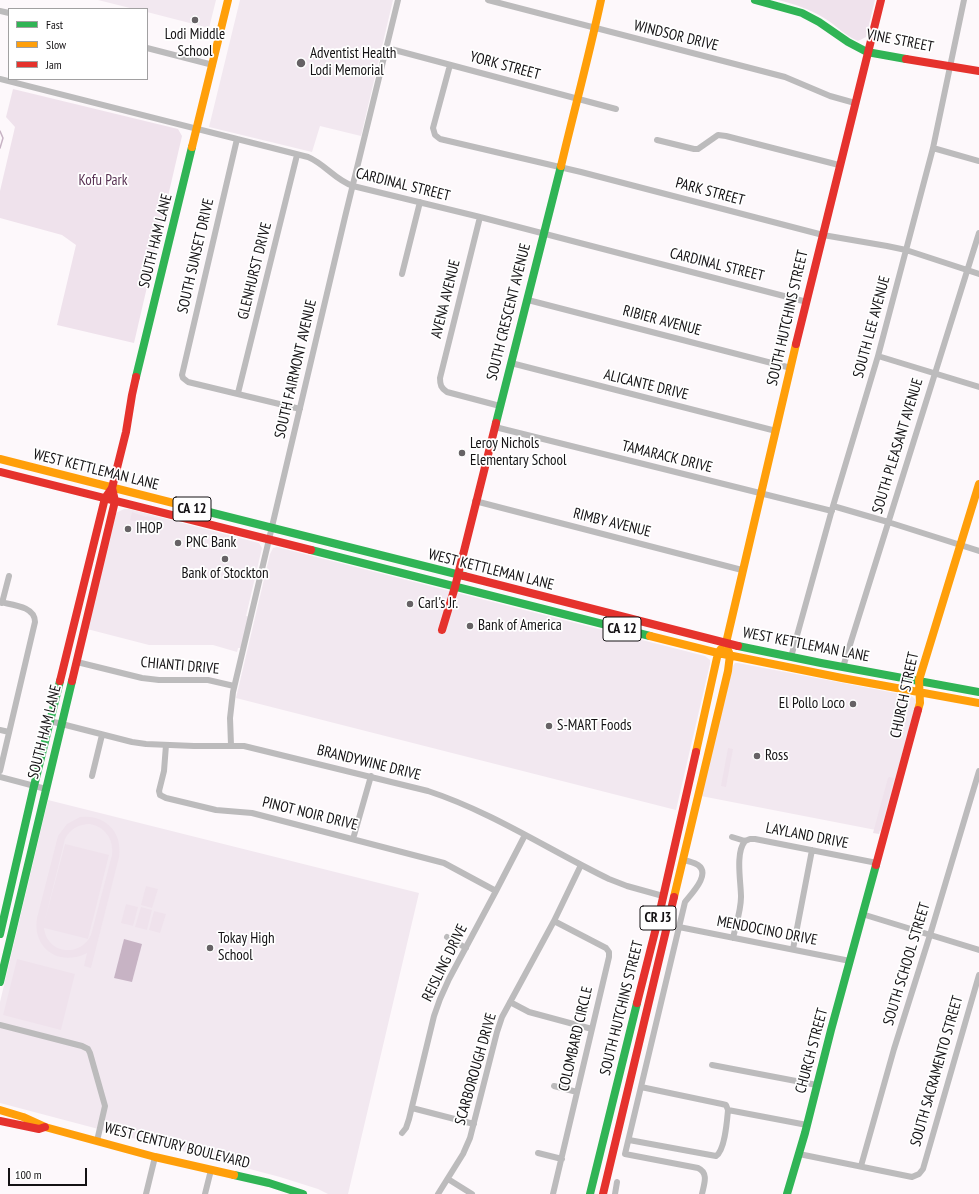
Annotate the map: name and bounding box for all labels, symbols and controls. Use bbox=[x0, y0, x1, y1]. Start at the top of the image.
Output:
legend bbox=[8, 8, 148, 80]
marker: Lodi Middle School bbox=[190, 15, 200, 25]
text: Fast bbox=[46, 17, 63, 32]
street label: WINDSOR DRIVE bbox=[632, 17, 720, 55]
place label: Lodi Middle School bbox=[165, 26, 225, 61]
street label: VINE STREET bbox=[865, 26, 935, 56]
text: Slow bbox=[46, 37, 66, 52]
place label: Adventist Health Lodi Memorial bbox=[310, 45, 396, 80]
street label: YORK STREET bbox=[468, 48, 542, 84]
text: Jam bbox=[46, 57, 62, 72]
marker: Adventist Health Lodi Memorial bbox=[295, 57, 307, 69]
street label: CARDINAL STREET bbox=[354, 165, 452, 205]
park label: Kofu Park bbox=[79, 172, 127, 190]
street label: PARK STREET bbox=[674, 174, 746, 210]
street label: SOUTH HAM LANE bbox=[136, 192, 176, 290]
street label: SOUTH SUNSET DRIVE bbox=[174, 197, 218, 315]
street label: GLENHURST DRIVE bbox=[234, 221, 276, 321]
street label: SOUTH CRESCENT AVENUE bbox=[483, 242, 535, 382]
street label: CARDINAL STREET bbox=[668, 245, 766, 285]
street label: SOUTH HUTCHINS STREET bbox=[764, 249, 812, 387]
street label: AVENA AVENUE bbox=[428, 258, 464, 340]
street label: SOUTH LEE AVENUE bbox=[850, 274, 894, 380]
street label: SOUTH FAIRMONT AVENUE bbox=[271, 298, 321, 440]
street label: RIBIER AVENUE bbox=[621, 302, 703, 340]
street label: ALICANTE DRIVE bbox=[602, 366, 690, 404]
street label: SOUTH PLEASANT AVENUE bbox=[869, 376, 927, 516]
place label: Leroy Nichols Elementary School bbox=[470, 435, 567, 470]
street label: TAMARACK DRIVE bbox=[620, 437, 714, 477]
street label: WEST KETTLEMAN LANE bbox=[31, 446, 161, 494]
marker: Leroy Nichols Elementary School bbox=[457, 448, 467, 458]
road number: CA 12 bbox=[173, 497, 211, 521]
street label: RIMBY AVENUE bbox=[571, 505, 653, 541]
place label: IHOP bbox=[136, 520, 163, 538]
marker: IHOP bbox=[123, 524, 133, 534]
place label: PNC Bank bbox=[186, 534, 236, 552]
marker: PNC Bank bbox=[173, 538, 183, 548]
street label: WEST KETTLEMAN LANE bbox=[426, 546, 556, 594]
marker: Bank of Stockton bbox=[220, 554, 230, 564]
place label: Bank of Stockton bbox=[181, 565, 269, 583]
place label: Carl's Jr. bbox=[418, 595, 458, 613]
marker: Carl's Jr. bbox=[405, 599, 415, 609]
place label: Bank of America bbox=[478, 617, 562, 635]
road number: CA 12 bbox=[603, 617, 641, 641]
marker: Bank of America bbox=[465, 621, 475, 631]
street label: WEST KETTLEMAN LANE bbox=[741, 624, 871, 666]
street label: CHURCH STREET bbox=[887, 650, 923, 740]
street label: CHIANTI DRIVE bbox=[140, 654, 220, 678]
street label: SOUTH HAM LANE bbox=[25, 683, 65, 781]
place label: El Pollo Loco bbox=[779, 695, 845, 713]
marker: El Pollo Loco bbox=[848, 699, 858, 709]
place label: S-MART Foods bbox=[557, 717, 632, 735]
marker: S-MART Foods bbox=[544, 721, 554, 731]
street label: BRANDYWINE DRIVE bbox=[315, 741, 423, 785]
place label: Ross bbox=[765, 747, 788, 765]
marker: Ross bbox=[752, 751, 762, 761]
street label: PINOT NOIR DRIVE bbox=[260, 793, 360, 835]
street label: LAYLAND DRIVE bbox=[764, 819, 850, 853]
street label: SOUTH SCHOOL STREET bbox=[880, 900, 934, 1028]
road number: CR J3 bbox=[640, 906, 676, 930]
street label: MENDOCINO DRIVE bbox=[715, 912, 819, 950]
street label: REISLING DRIVE bbox=[419, 921, 471, 1005]
place label: Tokay High School bbox=[218, 930, 275, 965]
street label: SOUTH HUTCHINS STREET bbox=[597, 939, 647, 1077]
marker: Tokay High School bbox=[205, 943, 215, 953]
street label: COLOMBARD CIRCLE bbox=[555, 985, 597, 1093]
street label: SOUTH SACRAMENTO STREET bbox=[907, 994, 967, 1148]
street label: CHURCH STREET bbox=[792, 1006, 832, 1096]
street label: SCARBOROUGH DRIVE bbox=[451, 1011, 501, 1127]
street label: WEST CENTURY BOULEVARD bbox=[102, 1119, 252, 1173]
scale bar bbox=[10, 1160, 89, 1186]
text: 100 m bbox=[15, 1167, 42, 1182]

